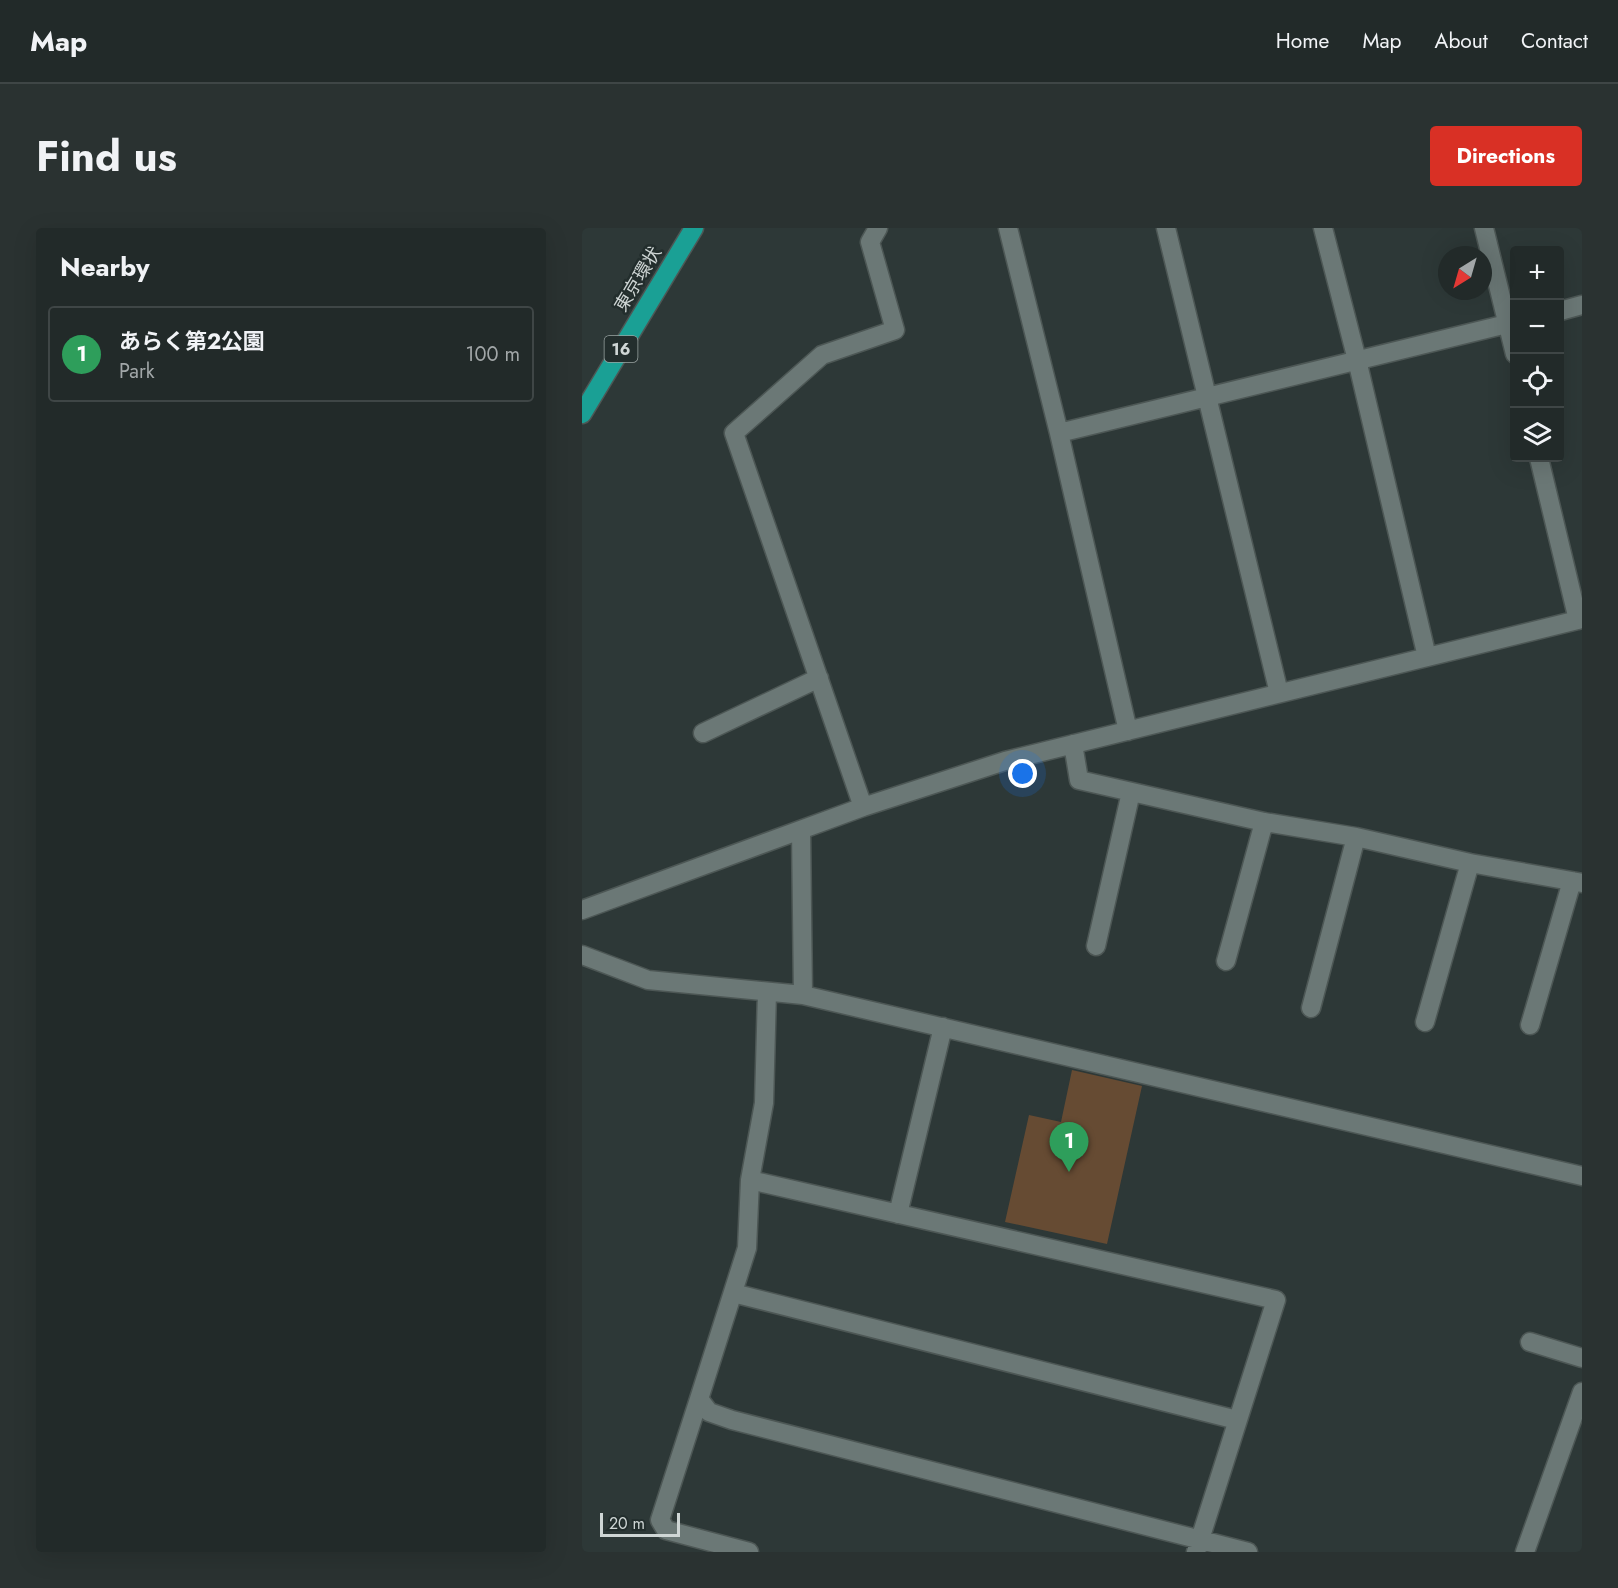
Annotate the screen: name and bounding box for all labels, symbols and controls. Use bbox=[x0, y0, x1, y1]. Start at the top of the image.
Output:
text: Map bbox=[30, 21, 87, 62]
text: Home bbox=[1276, 26, 1329, 56]
text: Map bbox=[1362, 26, 1402, 56]
text: About bbox=[1435, 26, 1488, 56]
text: Contact bbox=[1521, 26, 1588, 56]
text: Find us bbox=[36, 126, 177, 187]
button: Directions bbox=[1430, 126, 1582, 186]
street label: 東京環状 bbox=[608, 241, 668, 317]
north arrow bbox=[1438, 246, 1492, 300]
map controls bbox=[1510, 246, 1564, 462]
button: + bbox=[1510, 246, 1564, 300]
text: Nearby bbox=[60, 248, 149, 286]
button: − bbox=[1510, 300, 1564, 354]
text: あらく第２公園 bbox=[119, 325, 265, 357]
road number: 16 bbox=[604, 336, 638, 362]
text: 1 bbox=[76, 340, 87, 369]
text: 100 m bbox=[465, 340, 520, 369]
button: locate bbox=[1510, 354, 1564, 408]
text: Park bbox=[119, 357, 155, 386]
button: layers bbox=[1510, 408, 1564, 462]
your location bbox=[1008, 759, 1037, 788]
pin: 1 bbox=[1050, 1122, 1088, 1172]
scale bar bbox=[600, 1510, 680, 1538]
text: 20 m bbox=[609, 1512, 645, 1535]

